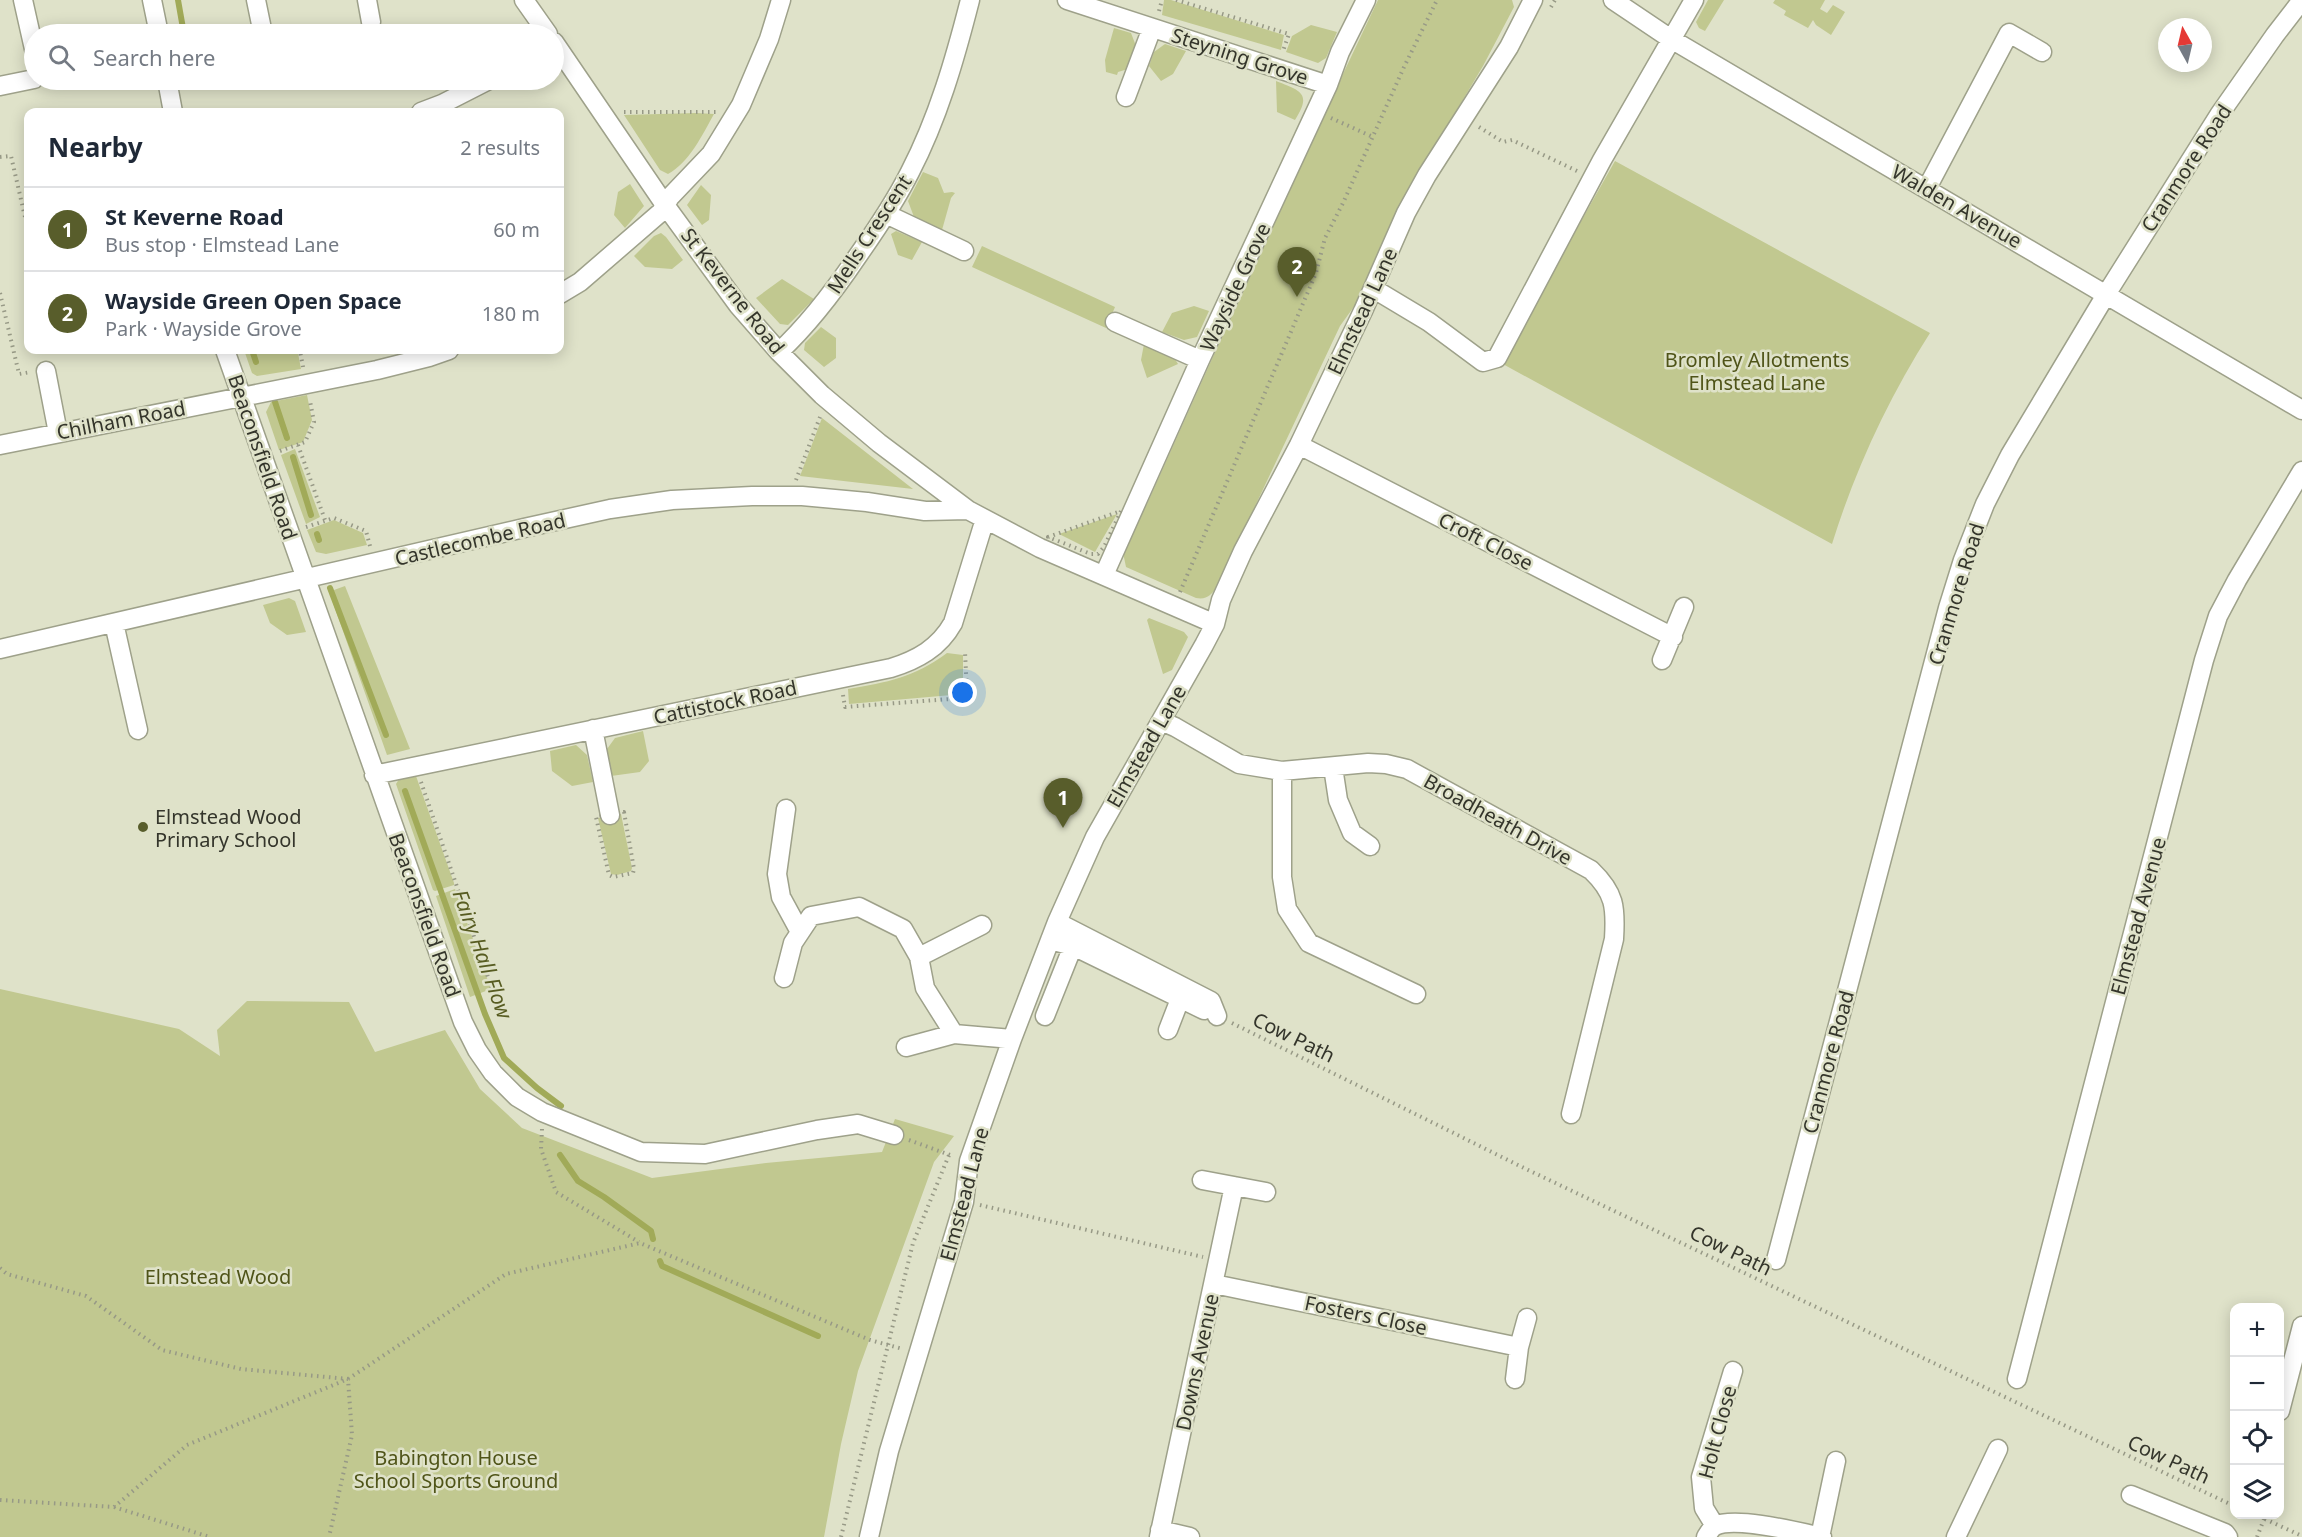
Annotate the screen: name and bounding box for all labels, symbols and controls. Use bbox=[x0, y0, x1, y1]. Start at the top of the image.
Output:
north arrow bbox=[2158, 18, 2212, 72]
street label: Steyning Grove bbox=[1168, 21, 1312, 91]
search box bbox=[24, 24, 564, 90]
icon: search bbox=[45, 41, 78, 74]
text: Search here bbox=[93, 42, 215, 72]
street label: Cranmore Road bbox=[2135, 99, 2237, 237]
text: Nearby bbox=[48, 129, 143, 165]
text: 2 results bbox=[460, 134, 540, 161]
street label: Walden Avenue bbox=[1887, 158, 2027, 254]
street label: Mells Crescent bbox=[821, 169, 917, 299]
text: St Keverne Road bbox=[105, 201, 284, 231]
text: 1 bbox=[62, 216, 73, 243]
text: 60 m bbox=[493, 216, 540, 243]
street label: Wayside Grove bbox=[1193, 218, 1277, 356]
street label: St Keverne Road bbox=[675, 222, 791, 360]
text: Bus stop · Elmstead Lane bbox=[105, 231, 339, 258]
street label: Elmstead Lane bbox=[1321, 243, 1403, 379]
pin: 2 bbox=[1278, 248, 1316, 297]
text: Wayside Green Open Space bbox=[105, 285, 402, 315]
text: 2 bbox=[62, 300, 73, 327]
text: 180 m bbox=[482, 300, 540, 327]
text: Park · Wayside Grove bbox=[105, 315, 302, 342]
park label: Bromley Allotments Elmstead Lane bbox=[1665, 346, 1849, 396]
street label: Beaconsfield Road bbox=[222, 371, 304, 543]
street label: Chilham Road bbox=[54, 394, 188, 446]
street label: Castlecombe Road bbox=[392, 506, 568, 572]
street label: Croft Close bbox=[1434, 506, 1538, 576]
street label: Cranmore Road bbox=[1922, 520, 1990, 668]
street label: Cattistock Road bbox=[651, 674, 799, 730]
your location bbox=[948, 678, 977, 707]
street label: Elmstead Lane bbox=[1100, 680, 1192, 812]
street label: Broadheath Drive bbox=[1419, 767, 1577, 871]
pin: 1 bbox=[1044, 778, 1082, 828]
place label: Elmstead Wood Primary School bbox=[155, 803, 301, 853]
marker: Elmstead Wood Primary School bbox=[136, 820, 150, 834]
street label: Beaconsfield Road bbox=[383, 829, 467, 1001]
street label: Elmstead Avenue bbox=[2104, 834, 2172, 998]
water label: Fairy Hall Flow bbox=[447, 886, 520, 1023]
street label: Cranmore Road bbox=[1796, 987, 1860, 1137]
street label: Cow Path bbox=[1248, 1006, 1340, 1068]
street label: Elmstead Lane bbox=[933, 1124, 995, 1264]
street label: Cow Path bbox=[1685, 1219, 1777, 1281]
park label: Elmstead Wood bbox=[145, 1263, 291, 1290]
street label: Fosters Close bbox=[1302, 1289, 1430, 1341]
street label: Downs Avenue bbox=[1169, 1291, 1225, 1433]
map controls bbox=[2230, 1303, 2284, 1519]
button: + bbox=[2230, 1303, 2284, 1357]
button: − bbox=[2230, 1357, 2284, 1411]
street label: Holt Close bbox=[1692, 1382, 1742, 1482]
button: locate bbox=[2230, 1411, 2284, 1465]
street label: Cow Path bbox=[2123, 1428, 2215, 1490]
park label: Babington House School Sports Ground bbox=[354, 1444, 558, 1494]
button: layers bbox=[2230, 1465, 2284, 1519]

